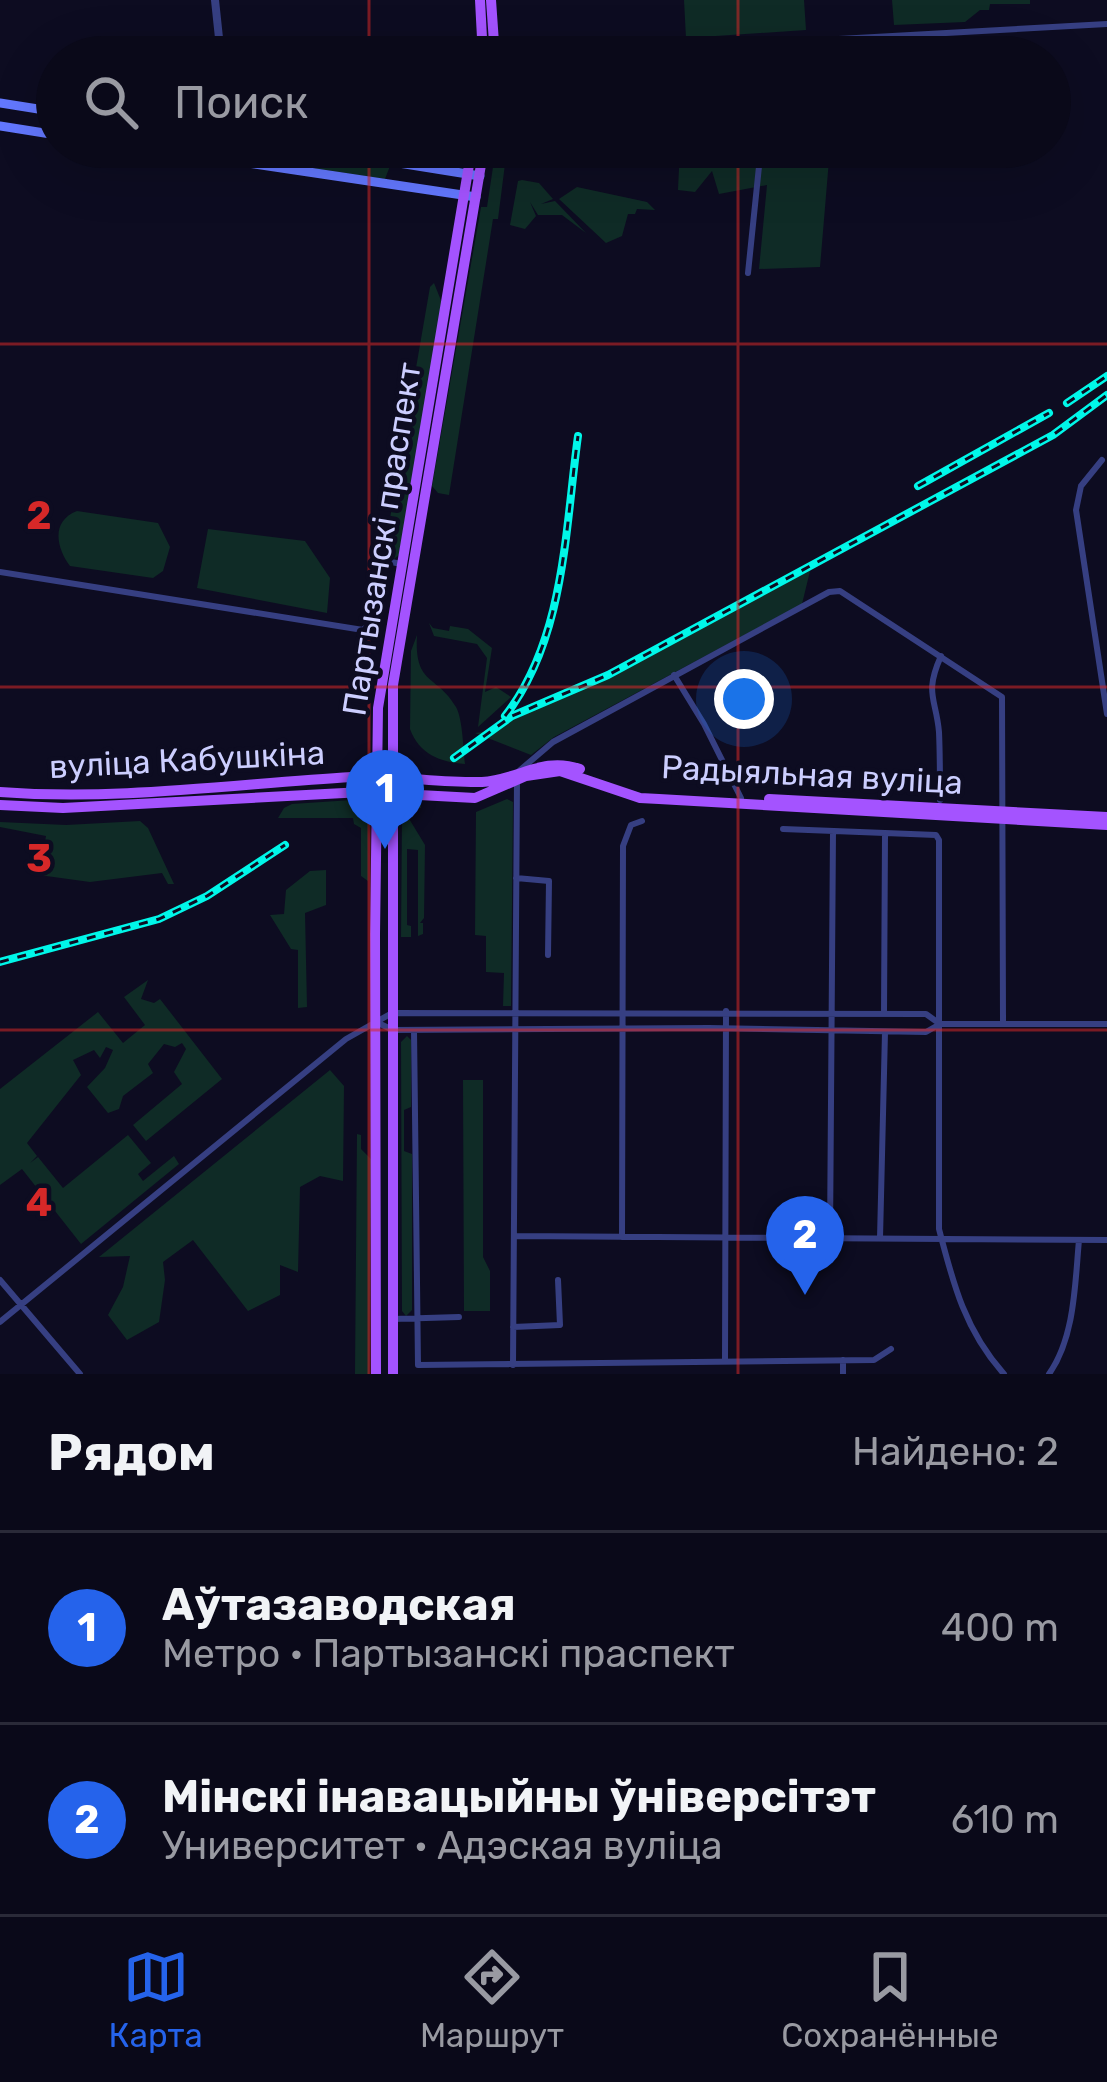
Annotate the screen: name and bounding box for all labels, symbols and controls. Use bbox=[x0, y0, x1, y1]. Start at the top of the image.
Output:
search box bbox=[36, 36, 1071, 168]
icon: search bbox=[78, 69, 144, 135]
text: Поиск bbox=[174, 76, 308, 129]
street label: Партызанскі праспект bbox=[334, 360, 429, 719]
text: 2 bbox=[26, 493, 52, 539]
your location bbox=[714, 669, 774, 729]
street label: вуліца Кабушкіна bbox=[48, 733, 326, 786]
street label: Радыяльная вуліца bbox=[660, 747, 964, 802]
pin: 1 bbox=[346, 750, 424, 849]
text: 3 bbox=[26, 836, 52, 882]
text: 4 bbox=[26, 1180, 52, 1226]
pin: 2 bbox=[766, 1196, 844, 1295]
text: Рядом bbox=[48, 1422, 215, 1483]
text: Найдено: 2 bbox=[852, 1429, 1059, 1475]
text: Аўтазаводская bbox=[162, 1578, 516, 1631]
text: 1 bbox=[77, 1605, 97, 1651]
text: 400 m bbox=[941, 1605, 1059, 1651]
text: Метро · Партызанскі праспект bbox=[162, 1631, 734, 1677]
text: Мінскі інавацыйны ўніверсітэт bbox=[162, 1770, 876, 1823]
text: 2 bbox=[74, 1797, 100, 1843]
text: 610 m bbox=[951, 1797, 1059, 1843]
text: Университет · Адэская вуліца bbox=[162, 1823, 723, 1869]
tab: Карта bbox=[109, 1944, 203, 2055]
tab: Маршрут bbox=[420, 1944, 564, 2055]
tab: Сохранённые bbox=[781, 1944, 998, 2055]

